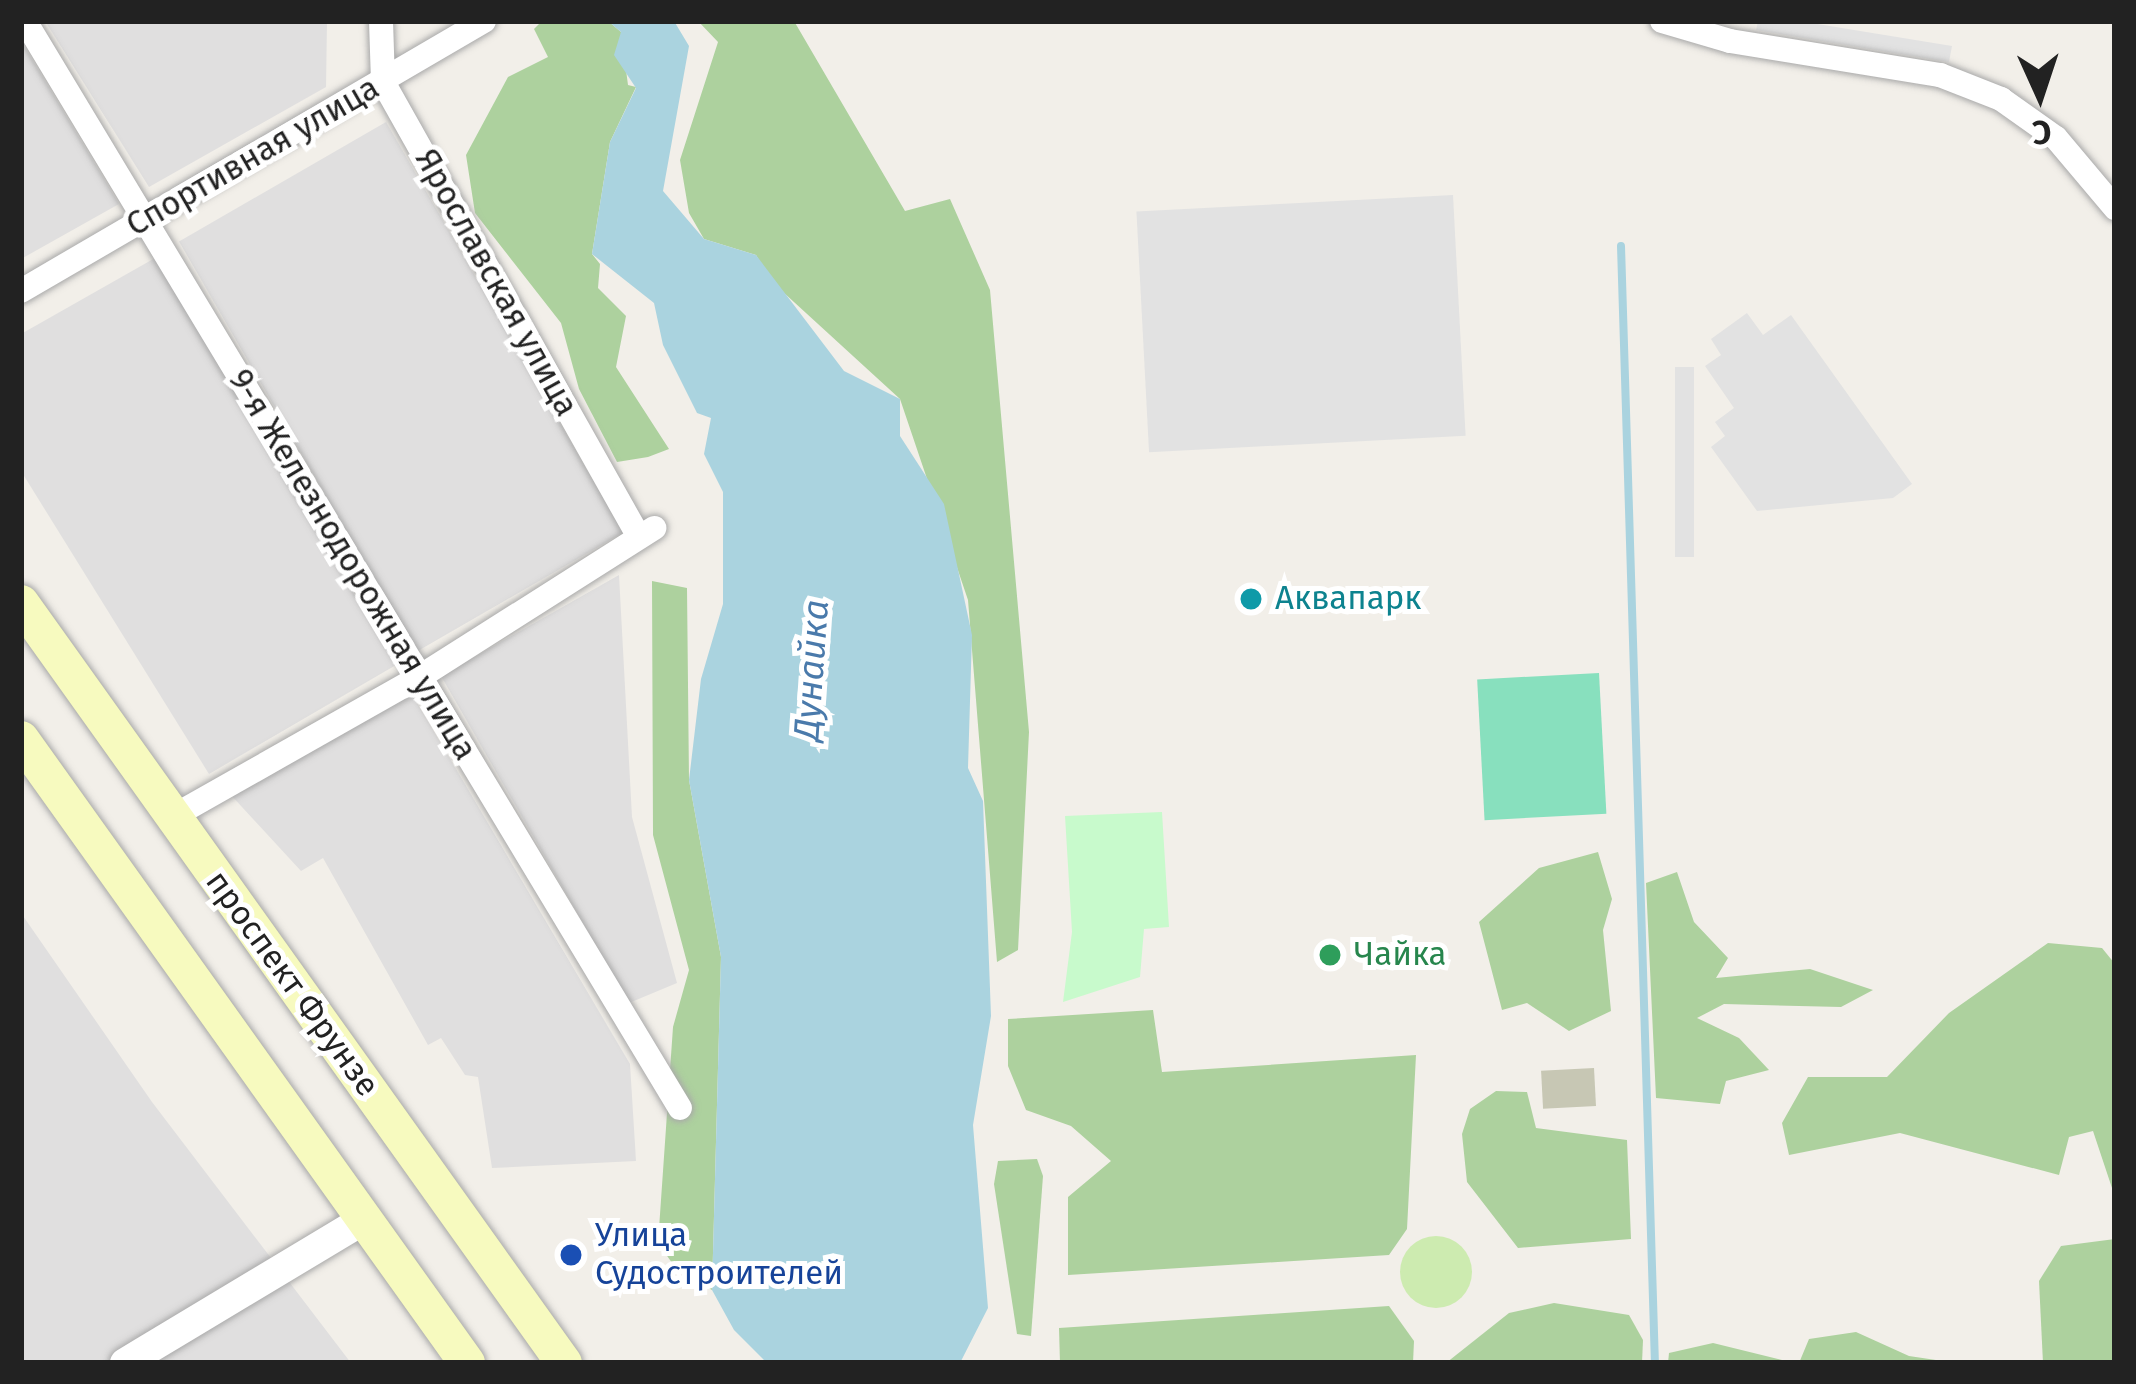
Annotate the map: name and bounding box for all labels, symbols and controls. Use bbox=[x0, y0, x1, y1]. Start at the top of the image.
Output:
north arrow bbox=[1980, 36, 2100, 156]
street label: Спортивная улица bbox=[120, 69, 386, 245]
text: С bbox=[2031, 111, 2052, 152]
street label: Ярославская улица bbox=[406, 143, 586, 423]
street label: 9-я Железнодорожная улица bbox=[219, 362, 485, 768]
place label: Аквапарк bbox=[1275, 579, 1421, 619]
marker: Аквапарк bbox=[1238, 586, 1264, 612]
water label: Дунайка bbox=[786, 598, 838, 742]
street label: проспект Фрунзе bbox=[197, 864, 387, 1104]
place label: Чайка bbox=[1354, 935, 1447, 975]
marker: Чайка bbox=[1317, 942, 1343, 968]
place label: Улица Судостроителей bbox=[595, 1216, 843, 1294]
marker: Улица Судостроителей bbox=[558, 1242, 584, 1268]

